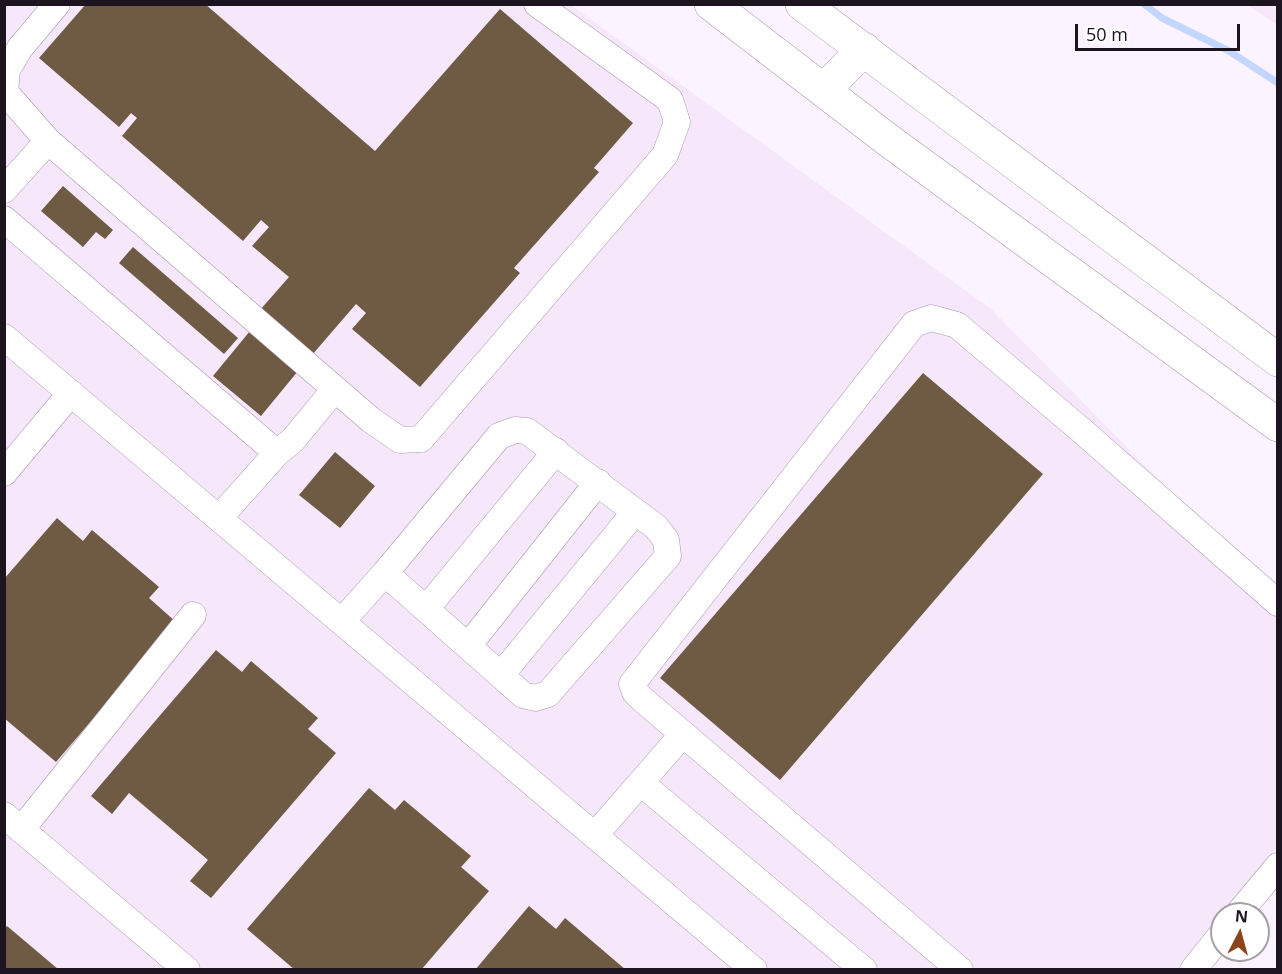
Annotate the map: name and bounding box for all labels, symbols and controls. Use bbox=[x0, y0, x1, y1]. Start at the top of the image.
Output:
scale bar bbox=[1078, 12, 1243, 50]
text: 50 m bbox=[1086, 22, 1128, 46]
north arrow bbox=[1210, 902, 1270, 962]
text: N bbox=[1234, 904, 1249, 928]

